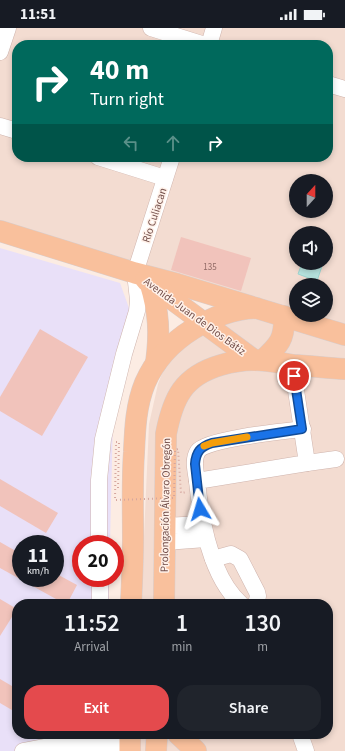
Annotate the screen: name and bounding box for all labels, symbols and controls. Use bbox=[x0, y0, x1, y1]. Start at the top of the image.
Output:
text: 11:51 bbox=[20, 4, 56, 25]
text: 40 m bbox=[90, 50, 149, 90]
icon: right bbox=[24, 56, 76, 108]
text: Turn right bbox=[90, 87, 164, 112]
icon: left bbox=[120, 132, 142, 154]
icon: ahead bbox=[162, 132, 184, 154]
icon: right bbox=[204, 132, 226, 154]
north arrow bbox=[289, 174, 333, 218]
map controls bbox=[289, 174, 333, 322]
street label: Río Culiacan bbox=[139, 186, 170, 244]
button: sound bbox=[289, 226, 333, 270]
house number: 135 bbox=[203, 261, 217, 274]
street label: Avenida Juan de Dios Bátiz bbox=[141, 274, 249, 359]
button: layers bbox=[289, 278, 333, 322]
pin bbox=[277, 359, 311, 393]
icon: arrive bbox=[283, 365, 305, 387]
street label: Prolongación Álvaro Obregón bbox=[157, 438, 174, 572]
position arrow bbox=[179, 488, 221, 530]
speed limit sign: 20 bbox=[72, 535, 124, 587]
text: 11 bbox=[27, 542, 49, 570]
text: km/h bbox=[27, 564, 49, 578]
text: 11:52 bbox=[64, 606, 120, 641]
text: 1 bbox=[176, 606, 188, 641]
text: 130 bbox=[244, 606, 281, 641]
text: Arrival bbox=[74, 638, 109, 656]
text: min bbox=[171, 638, 192, 656]
text: m bbox=[257, 638, 268, 656]
button: Exit bbox=[24, 685, 169, 731]
button: Share bbox=[177, 685, 321, 731]

